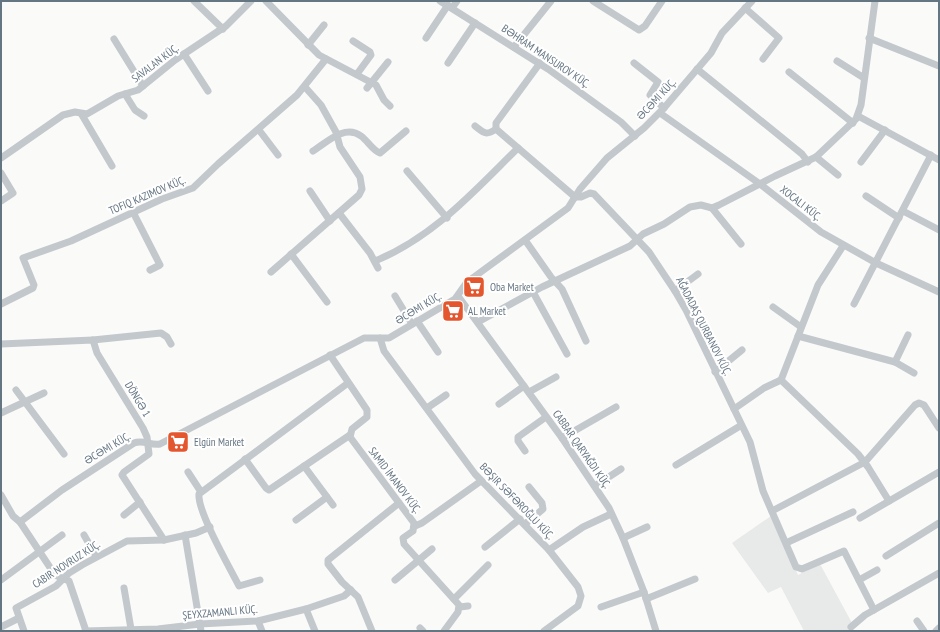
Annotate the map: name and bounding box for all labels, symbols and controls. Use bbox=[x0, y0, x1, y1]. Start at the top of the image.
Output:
street label: BƏHRAM MANSUROV KÜÇ. bbox=[499, 21, 593, 91]
street label: SAVALAN KÜÇ. bbox=[129, 41, 181, 85]
street label: ƏCƏMI KÜÇ. bbox=[633, 75, 679, 123]
street label: TOFIQ KAZIMOV KÜÇ. bbox=[107, 173, 187, 217]
street label: XOCALI KÜÇ. bbox=[777, 182, 825, 224]
supermarket icon: Oba Market bbox=[461, 274, 487, 300]
street label: AĞADADAŞ QURBANOV KÜÇ. bbox=[673, 274, 735, 378]
place label: Oba Market bbox=[490, 280, 534, 294]
street label: ƏCƏMI KÜÇ. bbox=[392, 289, 444, 327]
supermarket icon: AL Market bbox=[440, 298, 466, 324]
place label: AL Market bbox=[468, 304, 506, 318]
street label: DÖNGƏ 1 bbox=[122, 379, 154, 419]
street label: CABBAR QARYAĞDI KÜÇ. bbox=[550, 407, 614, 491]
street label: ƏCƏMI KÜÇ. bbox=[81, 429, 133, 467]
supermarket icon: Elgün Market bbox=[165, 429, 191, 455]
place label: Elgün Market bbox=[194, 435, 244, 449]
street label: SAMID İMANOV KÜÇ. bbox=[366, 444, 424, 516]
street label: BƏŞIR SƏFƏROĞLU KÜÇ. bbox=[477, 460, 557, 542]
street label: CABIR NOVRUZ KÜÇ. bbox=[29, 537, 103, 591]
street label: ŞEYXZAMANLI KÜÇ. bbox=[182, 602, 258, 622]

